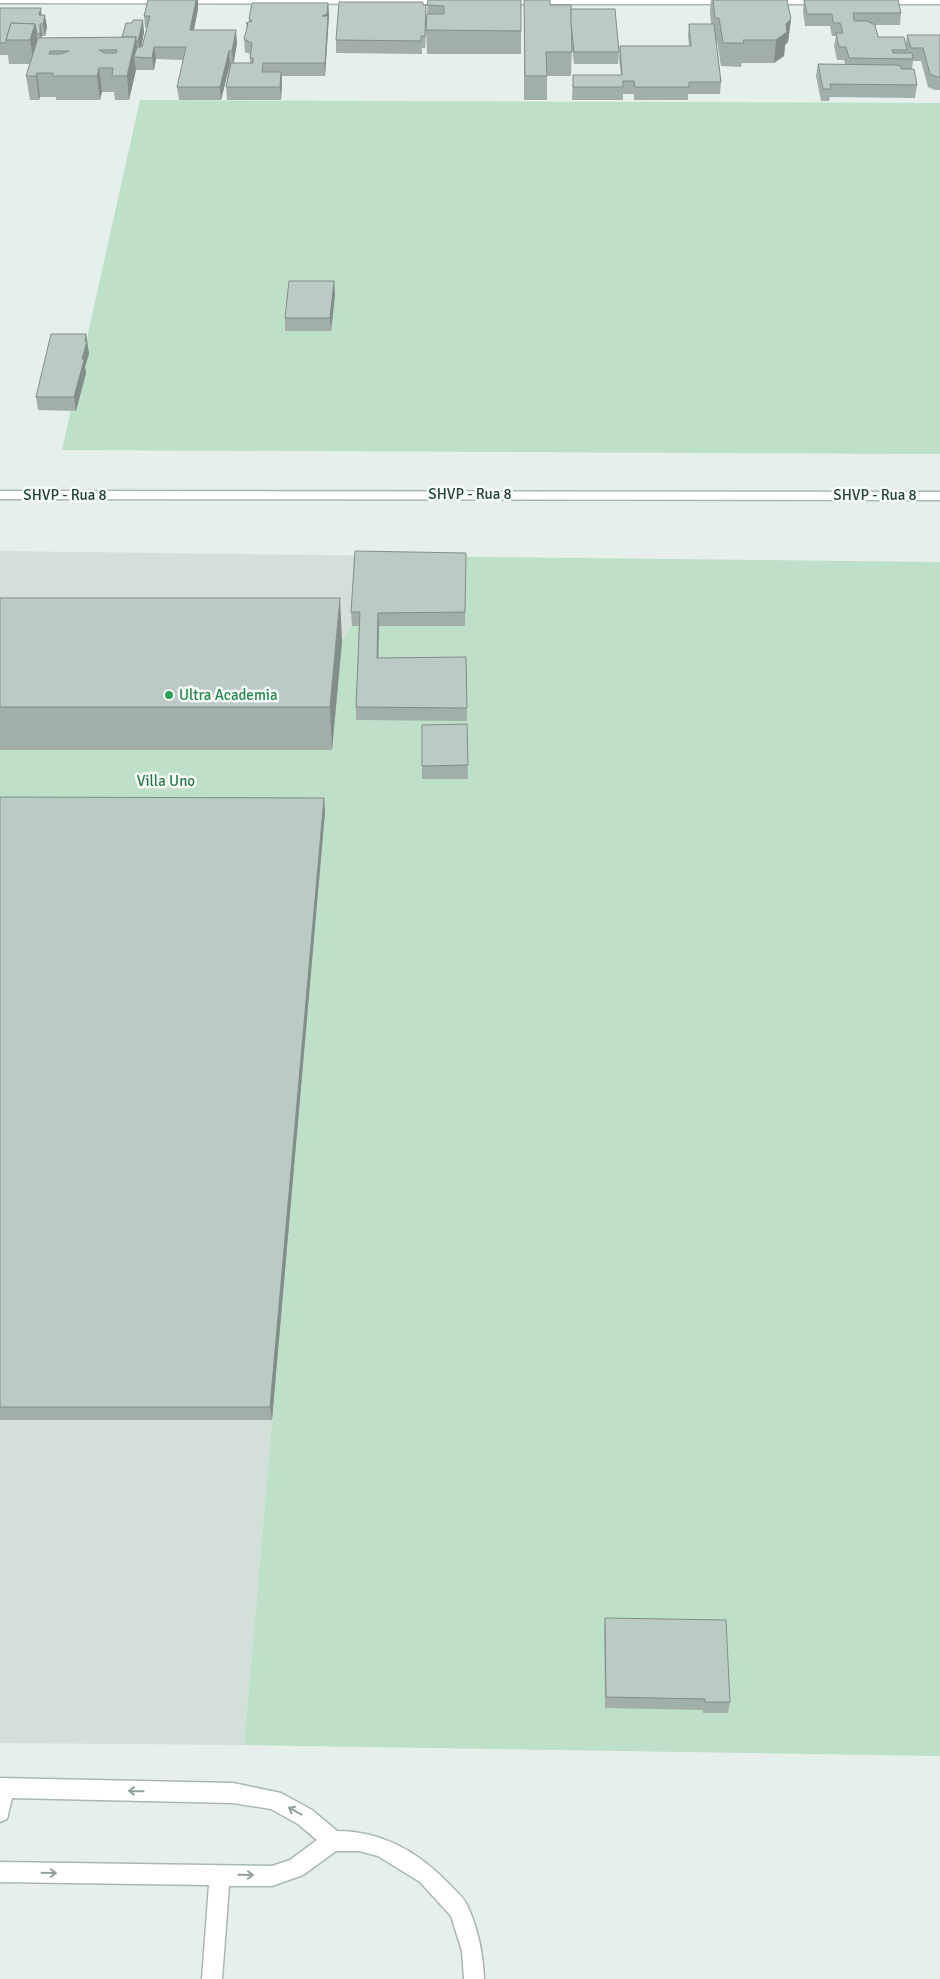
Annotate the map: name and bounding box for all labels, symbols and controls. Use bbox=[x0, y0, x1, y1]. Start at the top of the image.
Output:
street label: SHVP - Rua 8 bbox=[428, 485, 512, 503]
street label: SHVP - Rua 8 bbox=[23, 486, 107, 504]
street label: SHVP - Rua 8 bbox=[833, 486, 917, 504]
place label: Ultra Academia bbox=[179, 686, 278, 704]
marker: Ultra Academia bbox=[163, 689, 175, 701]
park label: Villa Uno bbox=[137, 772, 195, 790]
one-way arrow bbox=[128, 1786, 144, 1795]
one-way arrow bbox=[288, 1806, 302, 1816]
one-way arrow bbox=[40, 1868, 56, 1878]
one-way arrow bbox=[238, 1870, 254, 1880]

